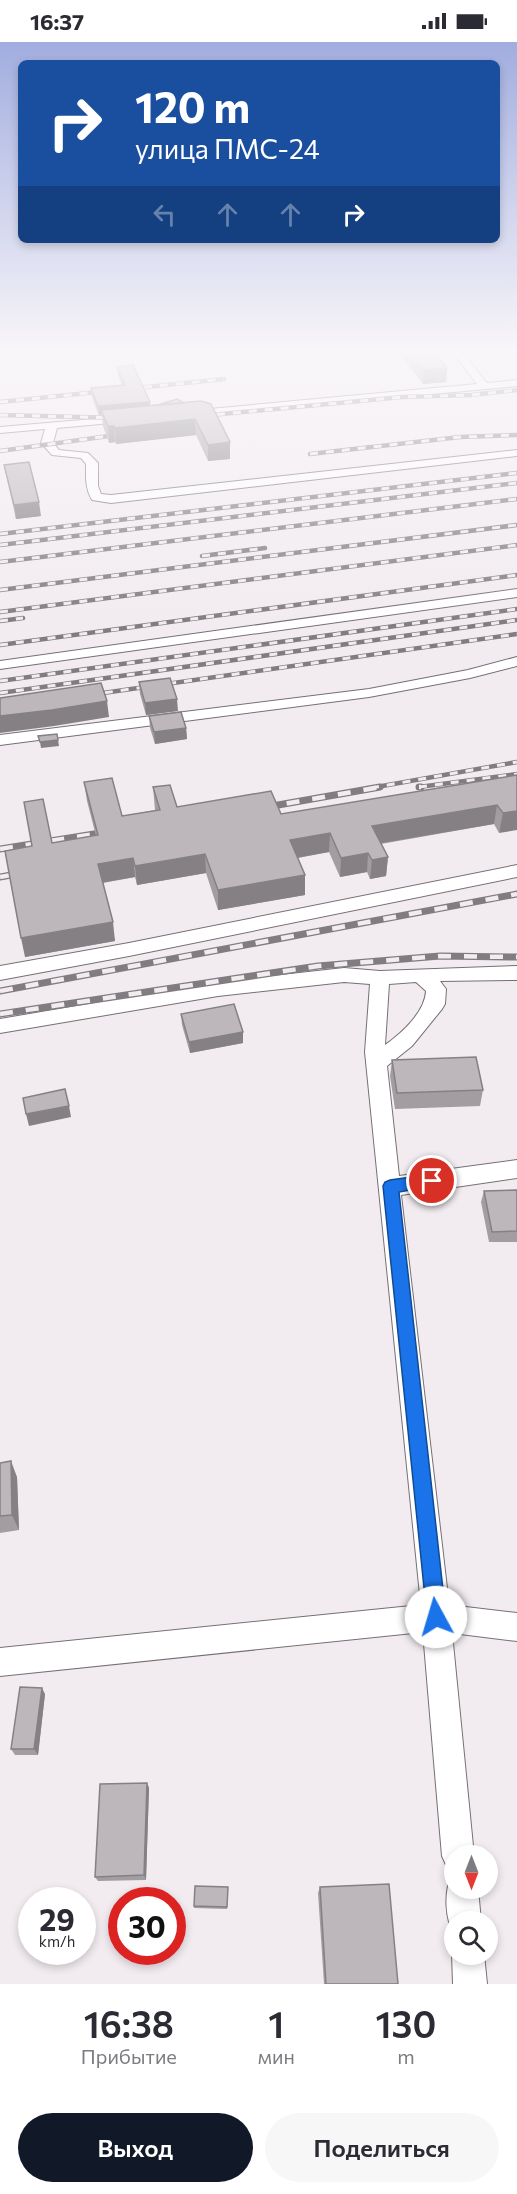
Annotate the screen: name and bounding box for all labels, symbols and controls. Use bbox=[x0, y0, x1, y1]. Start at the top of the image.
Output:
text: 16:37 bbox=[30, 8, 84, 35]
text: 120 m bbox=[135, 80, 250, 132]
icon: right bbox=[36, 84, 114, 162]
text: улица ПМС-24 bbox=[135, 132, 320, 165]
icon: left bbox=[148, 198, 181, 231]
icon: ahead bbox=[211, 198, 244, 231]
icon: ahead bbox=[274, 198, 307, 231]
icon: right bbox=[337, 198, 370, 231]
pin bbox=[406, 1155, 457, 1206]
icon: arrive bbox=[415, 1164, 448, 1197]
position arrow bbox=[404, 1585, 468, 1649]
north arrow bbox=[444, 1845, 498, 1899]
map controls bbox=[444, 1845, 498, 1965]
speed limit sign: 30 bbox=[108, 1887, 186, 1965]
text: 29 bbox=[39, 1900, 75, 1937]
button: search bbox=[444, 1911, 498, 1965]
text: km/h bbox=[39, 1932, 75, 1950]
text: 16:38 bbox=[84, 2001, 174, 2045]
text: 1 bbox=[268, 2001, 284, 2045]
text: 130 bbox=[376, 2001, 436, 2045]
text: Прибытие bbox=[81, 2044, 177, 2068]
text: мин bbox=[258, 2044, 295, 2068]
text: m bbox=[397, 2044, 415, 2068]
button: Выход bbox=[18, 2113, 253, 2182]
button: Поделиться bbox=[265, 2113, 499, 2182]

